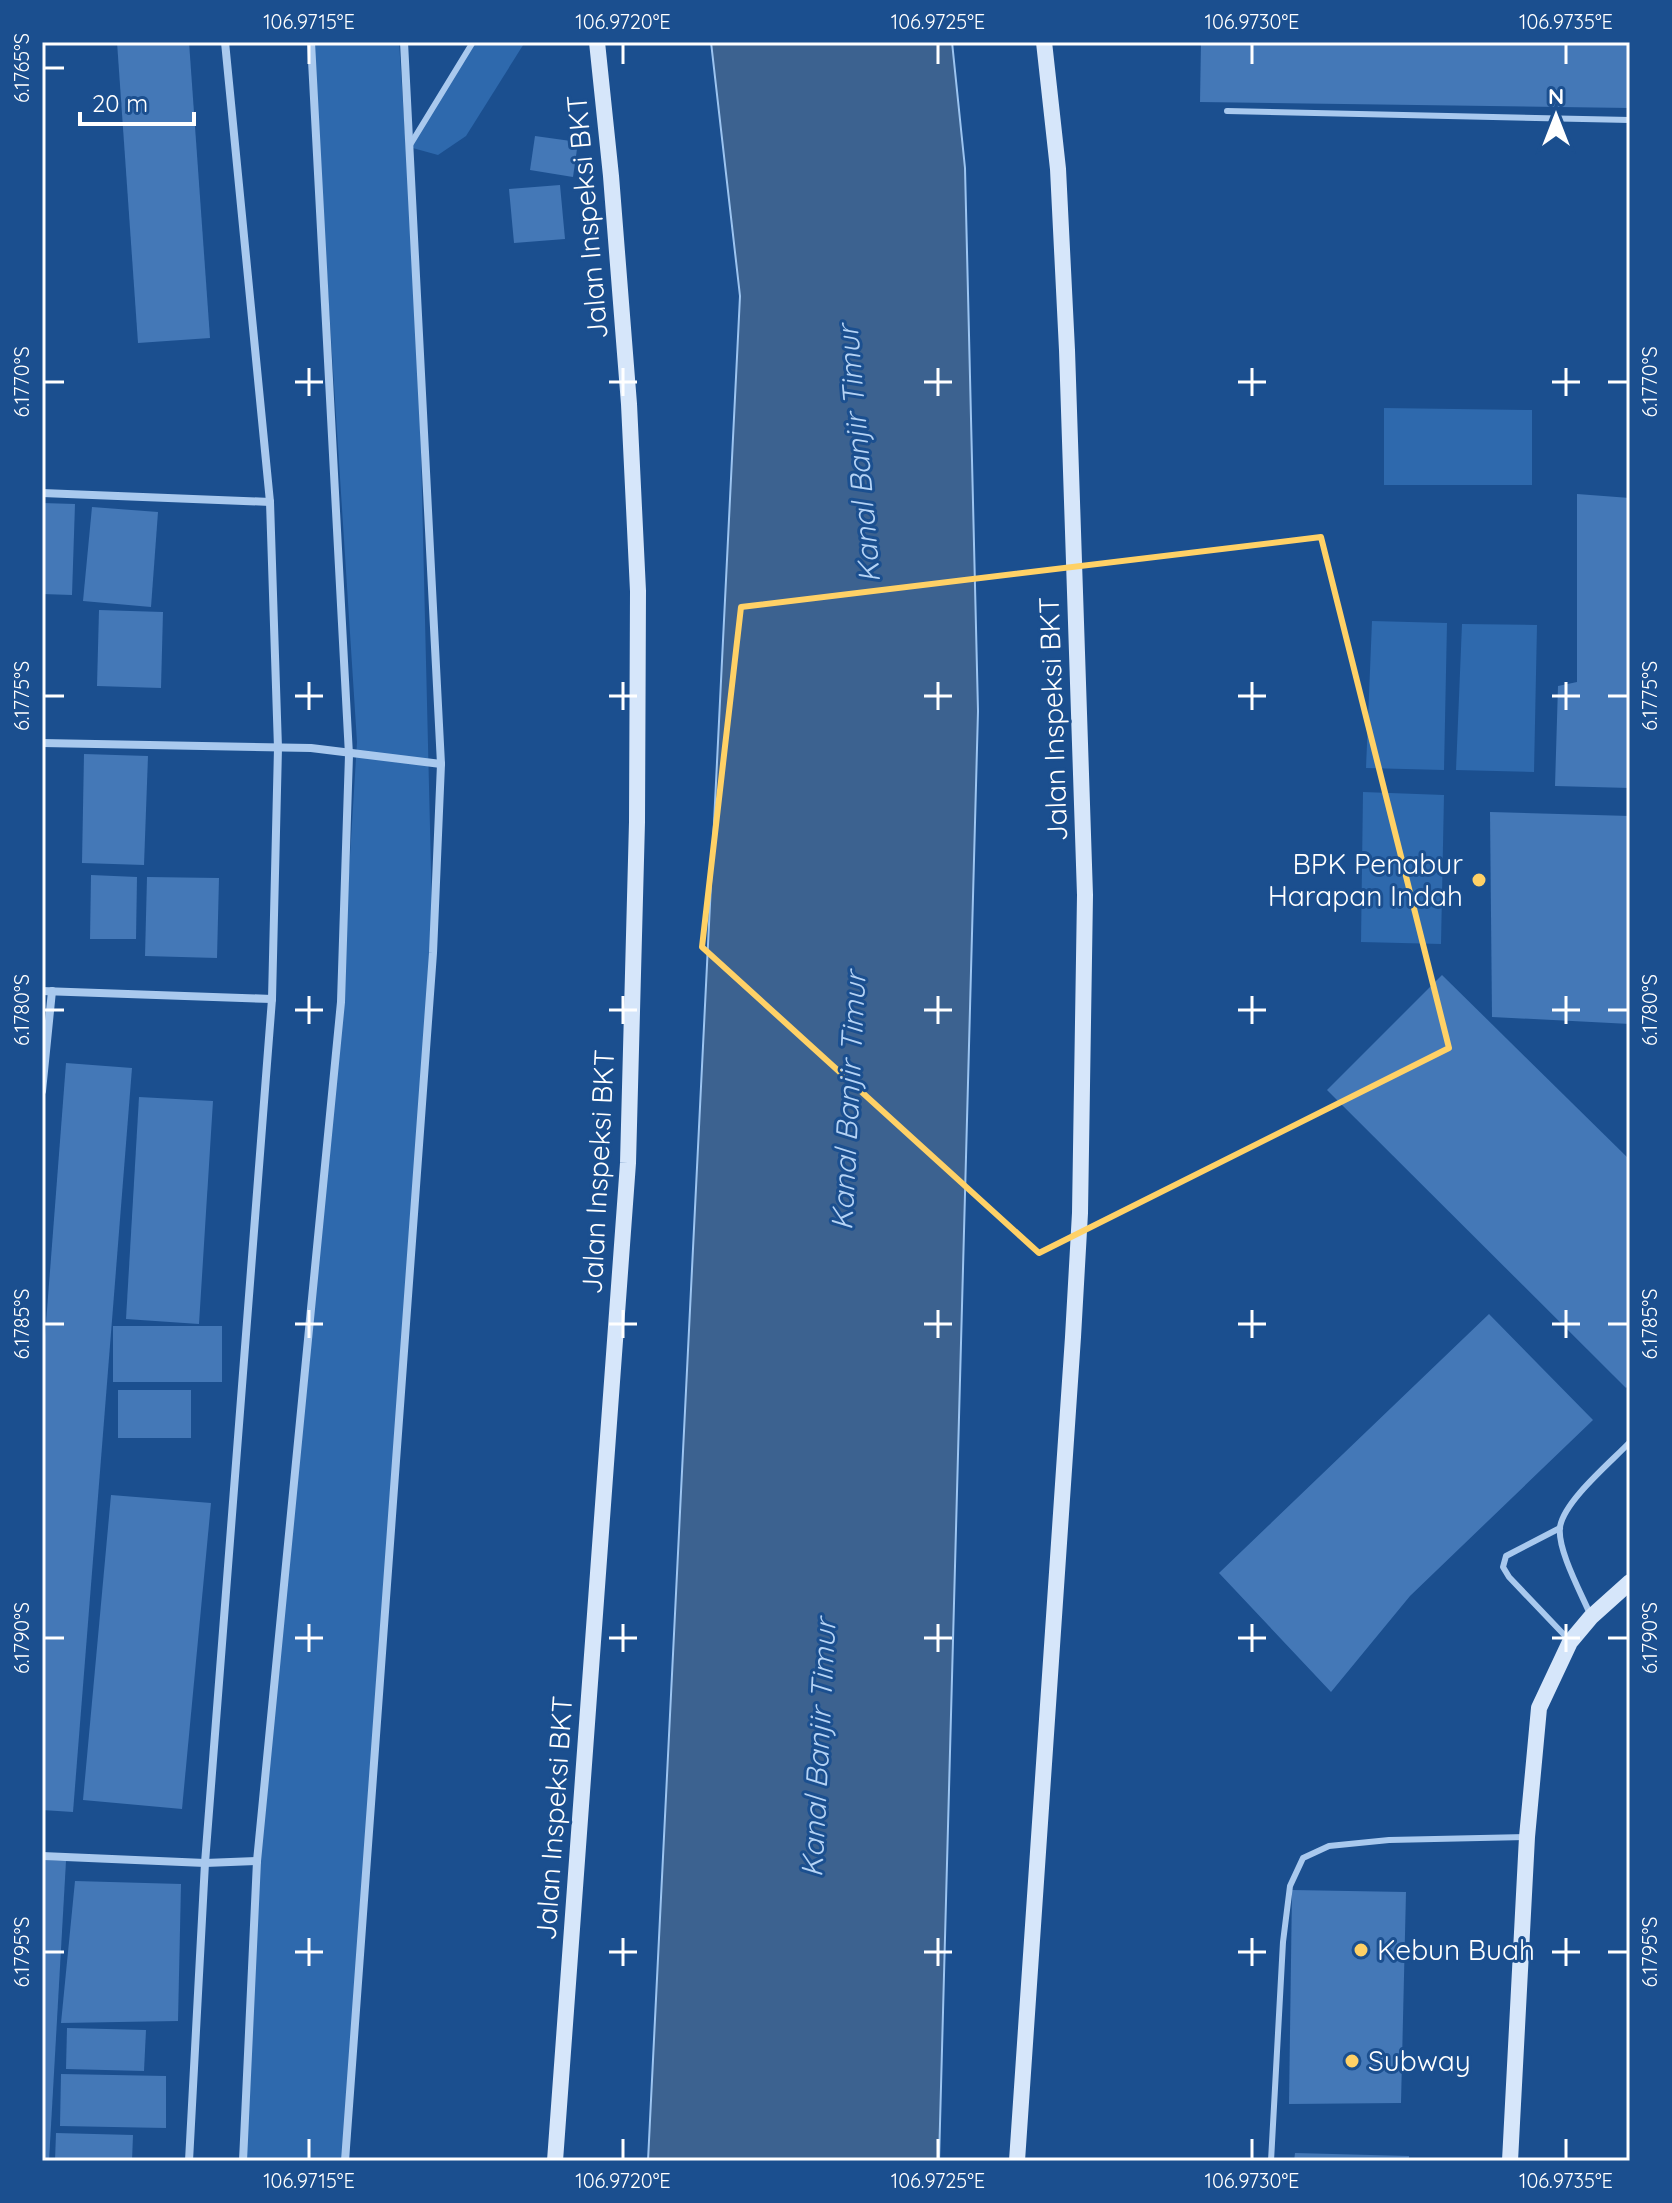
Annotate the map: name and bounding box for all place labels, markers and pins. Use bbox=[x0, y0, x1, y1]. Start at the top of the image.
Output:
place label: BPK Penabur Harapan Indah bbox=[1268, 846, 1463, 913]
marker: BPK Penabur Harapan Indah bbox=[1470, 871, 1488, 889]
place label: Kebun Buah bbox=[1377, 1932, 1535, 1967]
marker: Kebun Buah bbox=[1352, 1941, 1370, 1959]
place label: Subway bbox=[1368, 2043, 1471, 2078]
marker: Subway bbox=[1343, 2052, 1361, 2070]

